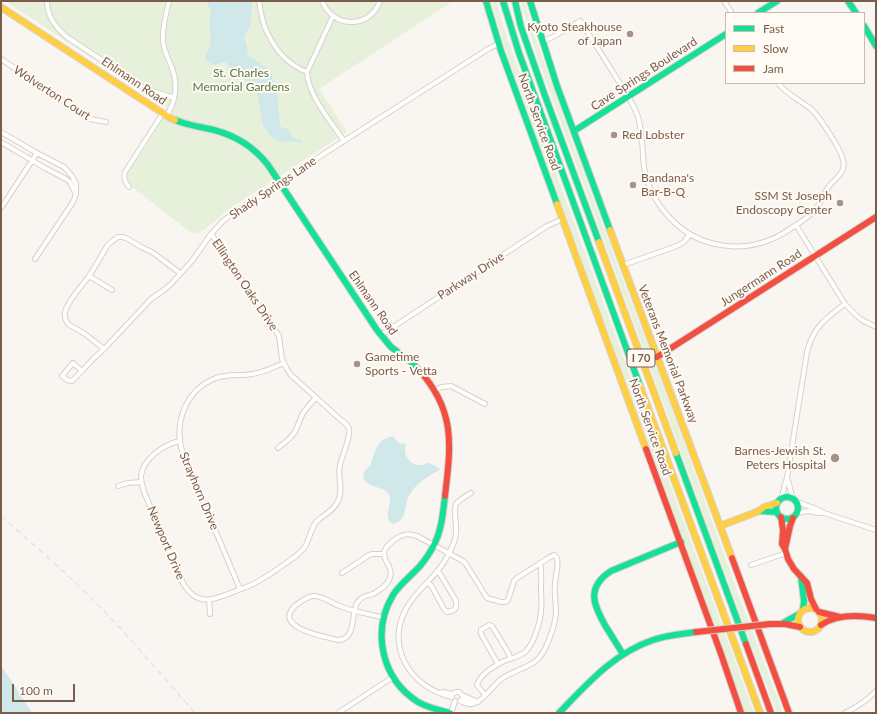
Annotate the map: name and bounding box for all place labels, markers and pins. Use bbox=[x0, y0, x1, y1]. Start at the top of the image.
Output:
place label: Kyoto Steakhouse of Japan bbox=[527, 20, 622, 48]
marker: Kyoto Steakhouse of Japan bbox=[625, 29, 635, 39]
place label: Red Lobster bbox=[622, 128, 685, 142]
marker: Red Lobster bbox=[609, 130, 619, 140]
place label: Bandana's Bar-B-Q bbox=[641, 171, 694, 199]
marker: Bandana's Bar-B-Q bbox=[628, 180, 638, 190]
place label: SSM St Joseph Endoscopy Center bbox=[736, 189, 832, 217]
marker: SSM St Joseph Endoscopy Center bbox=[835, 198, 845, 208]
place label: Gametime Sports - Vetta bbox=[365, 350, 437, 378]
marker: Gametime Sports - Vetta bbox=[352, 359, 362, 369]
place label: Barnes-Jewish St. Peters Hospital bbox=[734, 444, 826, 472]
marker: Barnes-Jewish St. Peters Hospital bbox=[829, 452, 841, 464]

